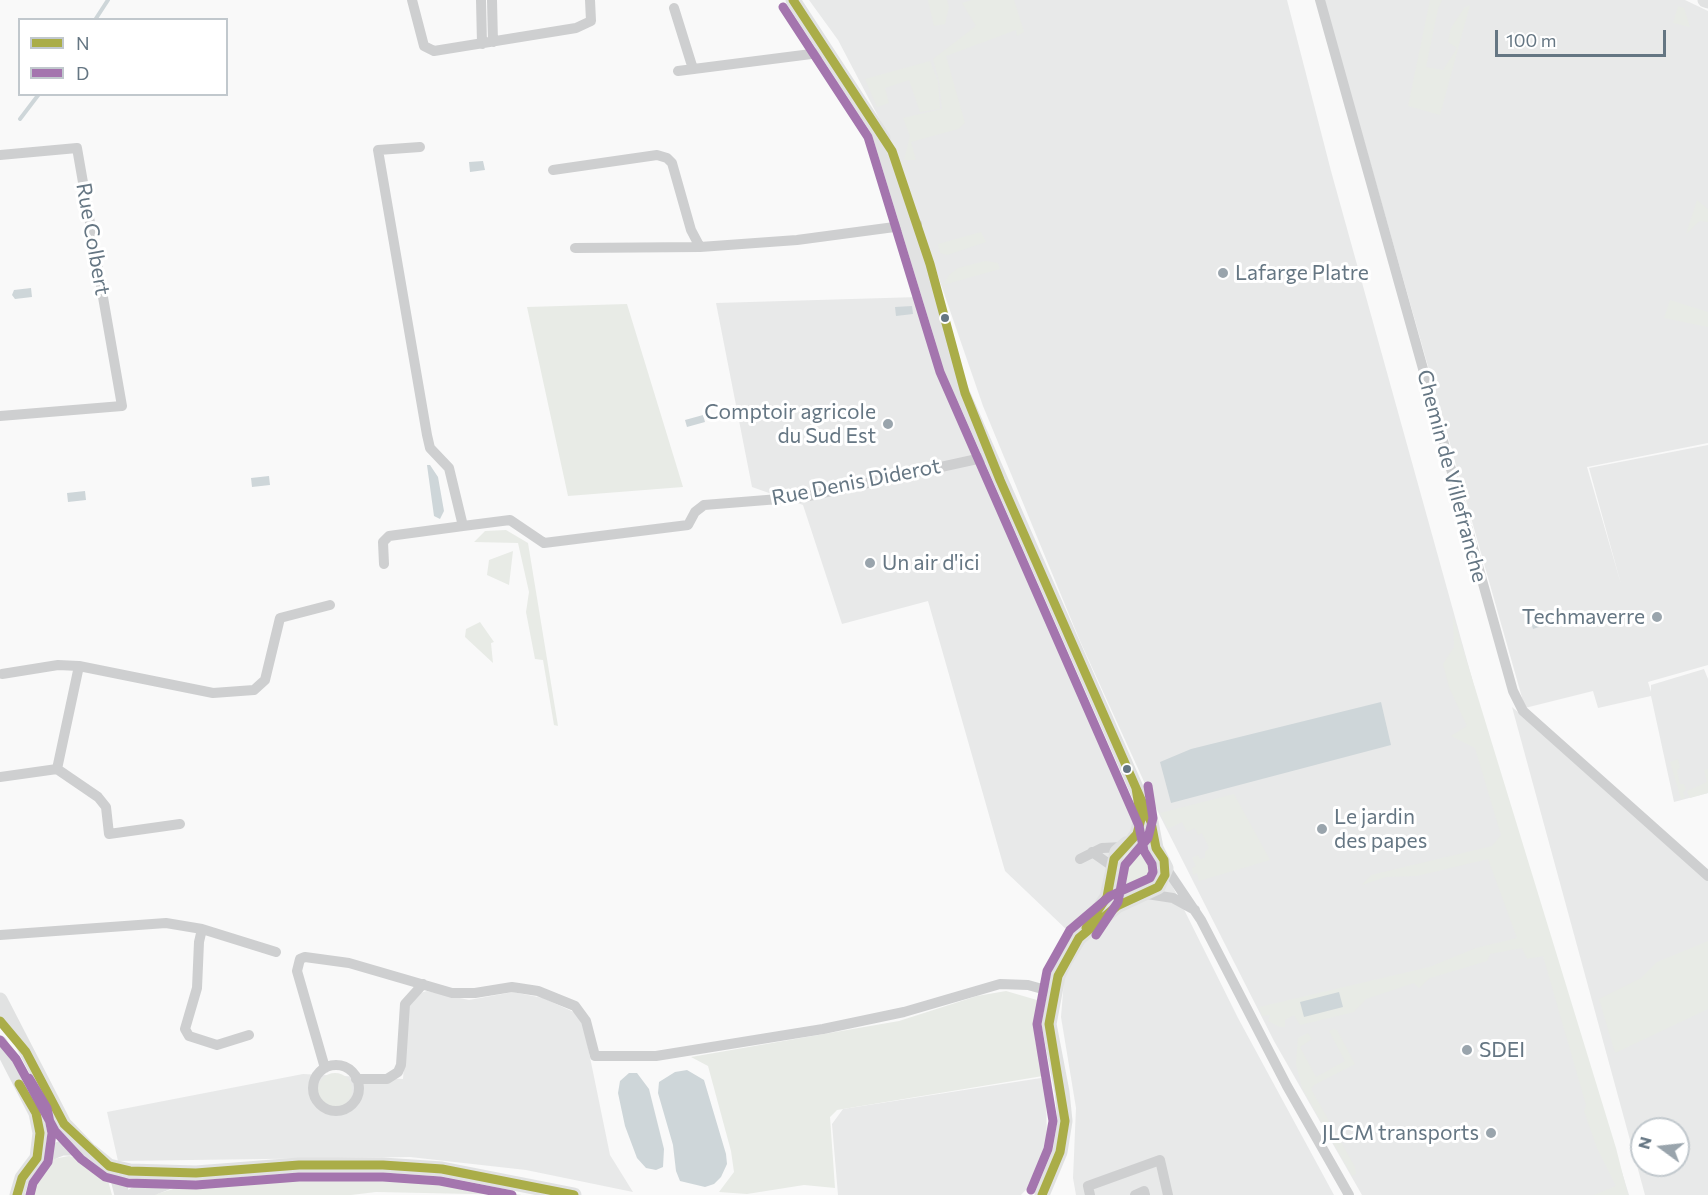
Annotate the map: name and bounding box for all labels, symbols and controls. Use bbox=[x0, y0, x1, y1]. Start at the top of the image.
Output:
legend bbox=[18, 18, 228, 96]
scale bar bbox=[1498, 18, 1669, 56]
text: 100 m bbox=[1506, 29, 1556, 51]
text: N bbox=[76, 32, 90, 54]
text: D bbox=[76, 62, 89, 84]
street label: Rue Colbert bbox=[71, 181, 115, 297]
place label: Lafarge Platre bbox=[1235, 260, 1369, 286]
marker: Lafarge Platre bbox=[1216, 266, 1230, 280]
unlabelled marker bbox=[939, 312, 951, 324]
street label: Chemin de Villefranche bbox=[1412, 367, 1492, 585]
place label: Comptoir agricole du Sud Est bbox=[704, 399, 876, 449]
marker: Comptoir agricole du Sud Est bbox=[881, 417, 895, 431]
street label: Rue Denis Diderot bbox=[769, 453, 943, 511]
place label: Un air d'ici bbox=[882, 550, 980, 576]
marker: Un air d'ici bbox=[863, 556, 877, 570]
place label: Techmaverre bbox=[1522, 604, 1645, 630]
marker: Techmaverre bbox=[1650, 610, 1664, 624]
unlabelled marker bbox=[1121, 763, 1133, 775]
place label: Le jardin des papes bbox=[1334, 804, 1427, 854]
marker: Le jardin des papes bbox=[1315, 822, 1329, 836]
place label: SDEI bbox=[1479, 1037, 1525, 1063]
marker: SDEI bbox=[1460, 1043, 1474, 1057]
north arrow bbox=[1630, 1117, 1690, 1177]
place label: JLCM transports bbox=[1322, 1120, 1479, 1146]
marker: JLCM transports bbox=[1484, 1126, 1498, 1140]
text: N bbox=[1633, 1134, 1655, 1151]

